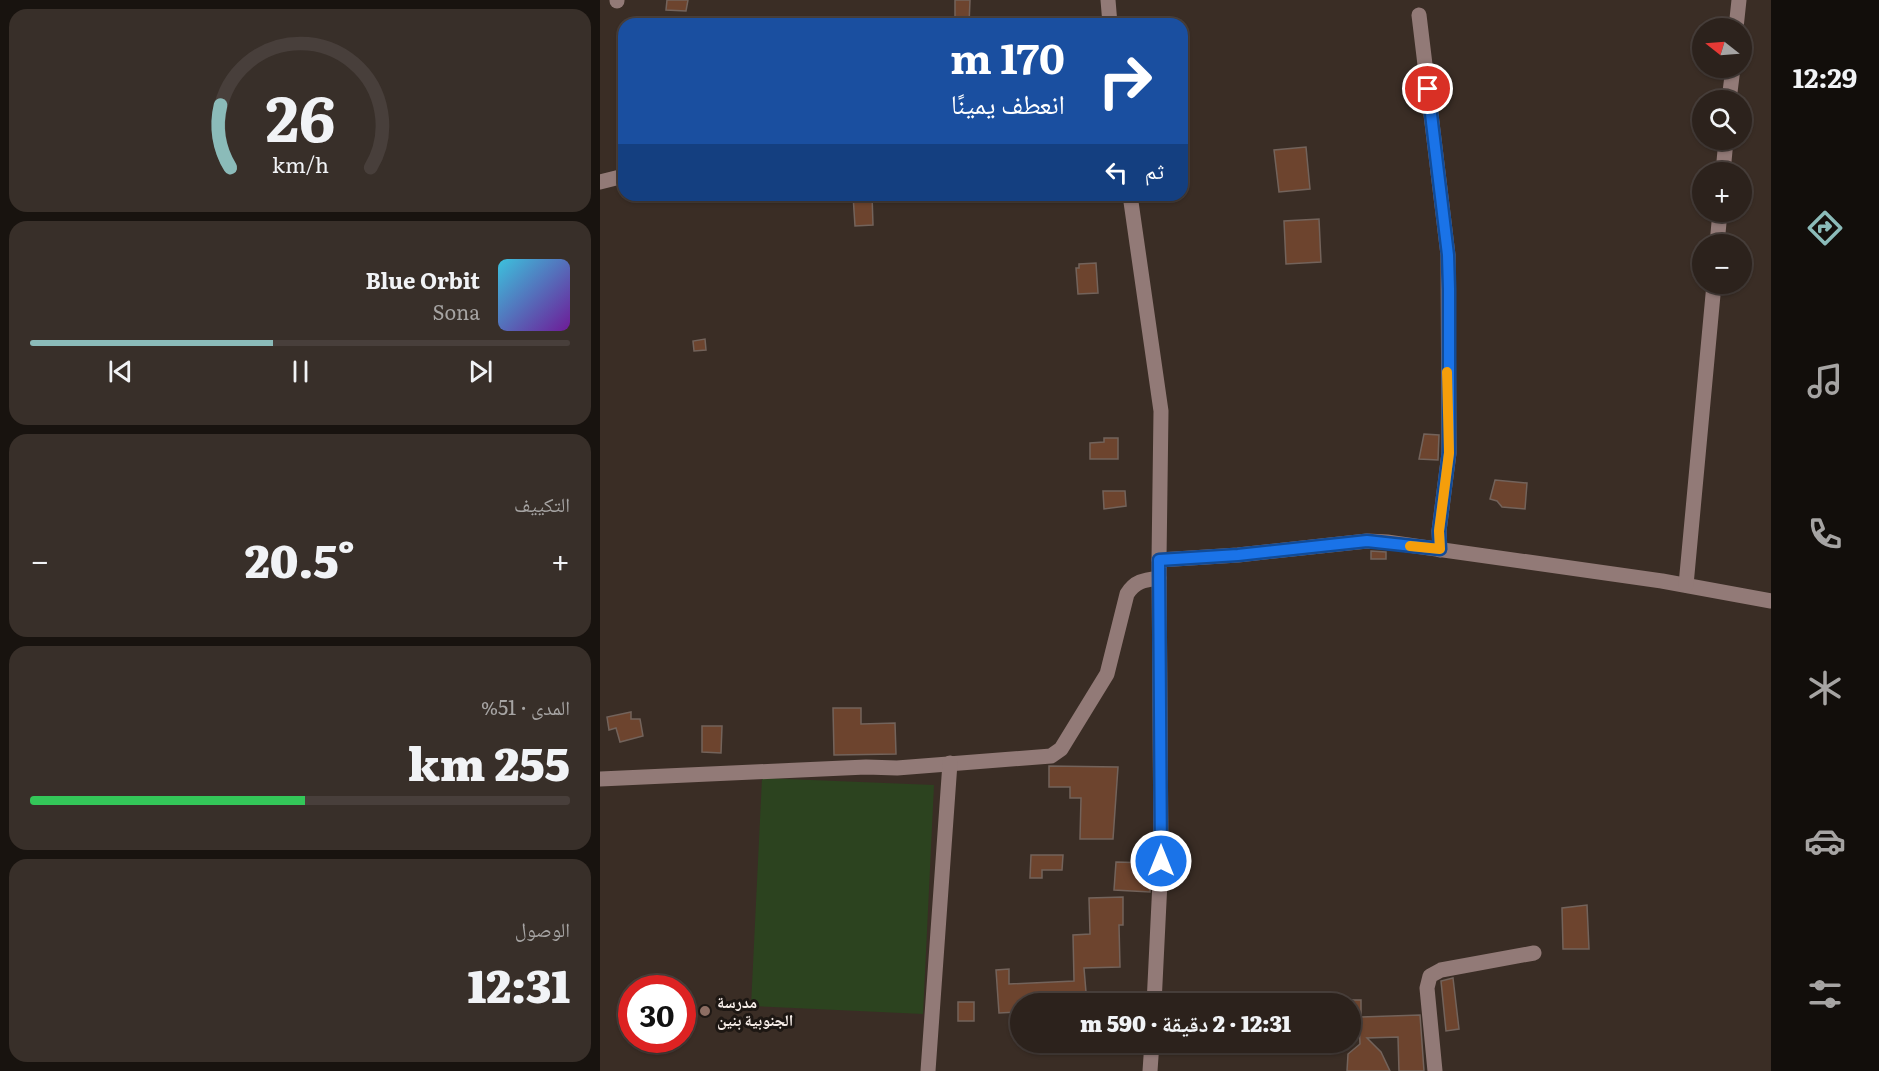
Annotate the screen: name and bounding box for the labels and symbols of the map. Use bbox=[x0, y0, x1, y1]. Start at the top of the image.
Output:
north arrow bbox=[1692, 18, 1752, 78]
pin bbox=[1402, 63, 1453, 114]
position arrow bbox=[1129, 829, 1193, 893]
speed limit sign: 30 bbox=[618, 975, 696, 1053]
place label: مدرسة الجنوبية بنين bbox=[717, 989, 793, 1031]
marker: مدرسة الجنوبية بنين bbox=[698, 1004, 712, 1018]

